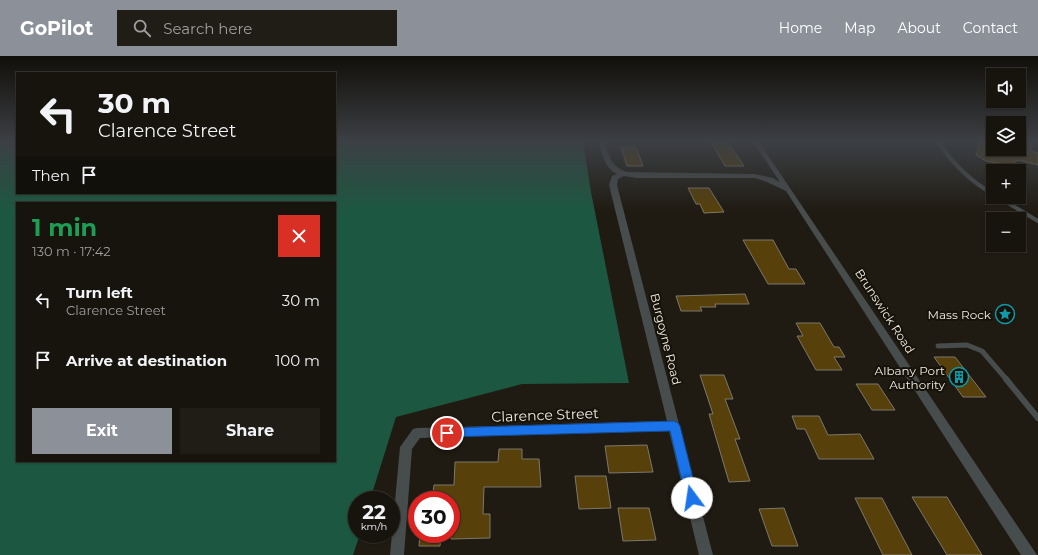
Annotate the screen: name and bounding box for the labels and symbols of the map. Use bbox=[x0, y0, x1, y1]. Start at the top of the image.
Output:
street label: Brunswick Road bbox=[852, 266, 918, 356]
street label: Burgoyne Road bbox=[647, 292, 685, 386]
place icon: Mass Rock bbox=[994, 303, 1016, 325]
place label: Mass Rock bbox=[928, 307, 992, 322]
place label: Albany Port Authority bbox=[875, 363, 945, 392]
building icon: Albany Port Authority bbox=[948, 366, 970, 388]
street label: Clarence Street bbox=[491, 404, 599, 426]
pin bbox=[430, 416, 464, 450]
position arrow bbox=[671, 477, 713, 519]
speed limit sign: 30 bbox=[408, 491, 460, 543]

